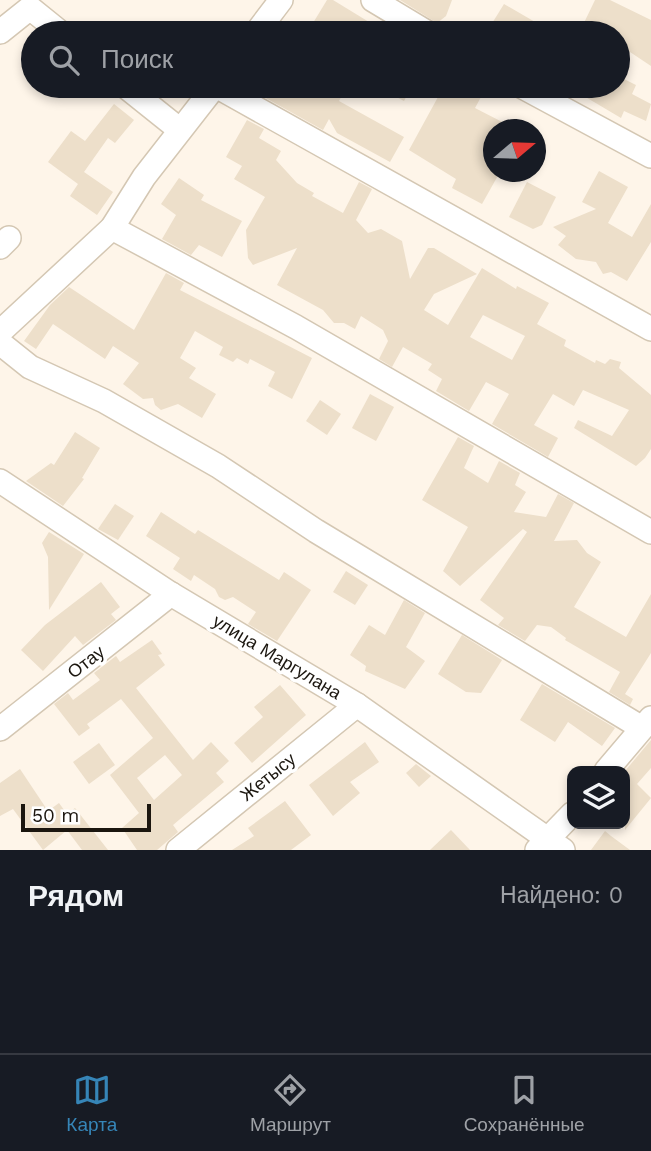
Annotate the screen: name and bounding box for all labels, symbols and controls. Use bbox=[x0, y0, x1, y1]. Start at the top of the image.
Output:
search box bbox=[21, 21, 630, 98]
icon: search bbox=[45, 41, 83, 79]
text: Поиск bbox=[101, 44, 173, 74]
north arrow bbox=[483, 119, 546, 182]
street label: улица Маргулана bbox=[209, 610, 346, 704]
street label: Отау bbox=[63, 641, 108, 682]
street label: Жетысу bbox=[236, 748, 300, 805]
map controls bbox=[567, 766, 630, 829]
button: layers bbox=[567, 766, 630, 829]
scale bar bbox=[21, 801, 150, 833]
text: 50 m bbox=[32, 804, 79, 827]
text: Рядом bbox=[28, 878, 124, 913]
text: Найдено: 0 bbox=[500, 882, 623, 909]
tab: Карта bbox=[66, 1071, 117, 1136]
tab: Маршрут bbox=[250, 1071, 331, 1136]
tab: Сохранённые bbox=[464, 1071, 585, 1136]

